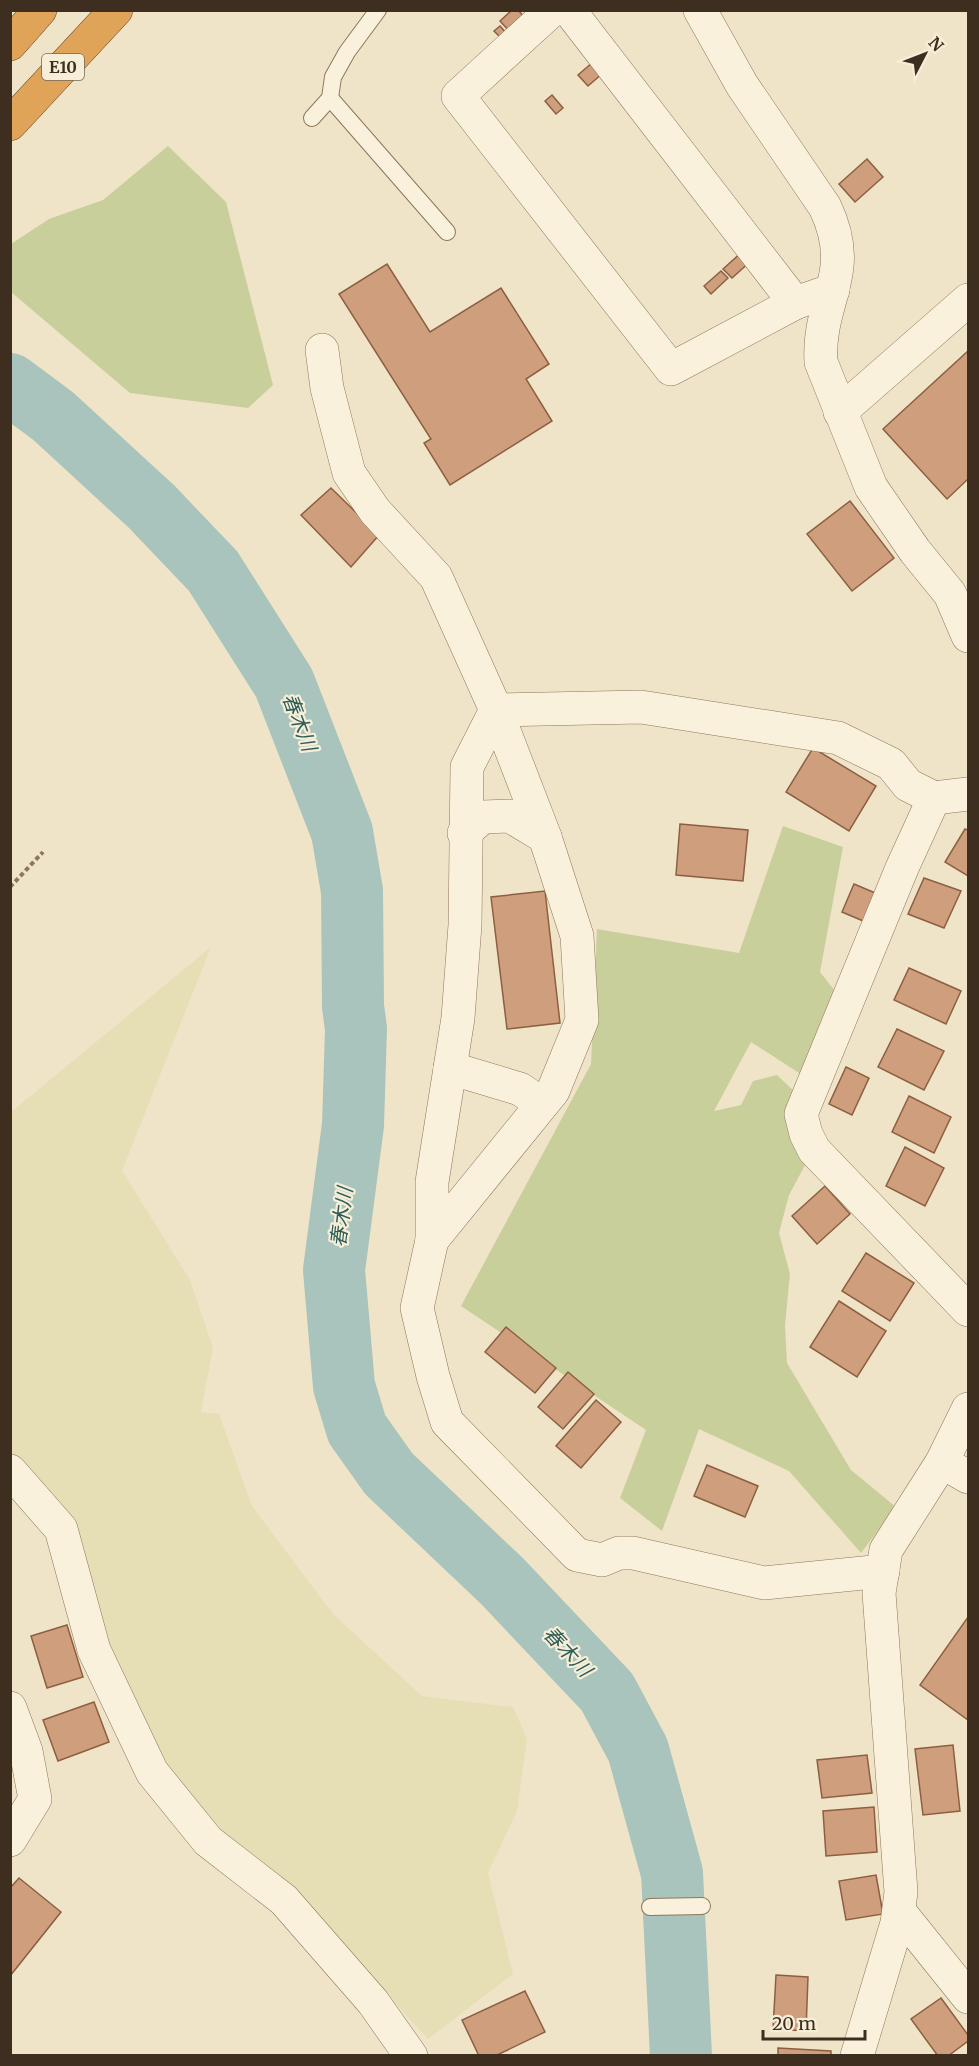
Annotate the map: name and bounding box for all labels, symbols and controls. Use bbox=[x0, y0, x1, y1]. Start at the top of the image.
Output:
north arrow bbox=[895, 24, 955, 84]
text: N bbox=[924, 33, 948, 56]
road number: E10 bbox=[42, 54, 84, 80]
water label: 春木川 bbox=[278, 690, 323, 756]
water label: 春木川 bbox=[325, 1184, 357, 1248]
water label: 春木川 bbox=[538, 1621, 599, 1683]
scale bar bbox=[763, 2003, 865, 2041]
text: 20 m bbox=[772, 2012, 816, 2035]

